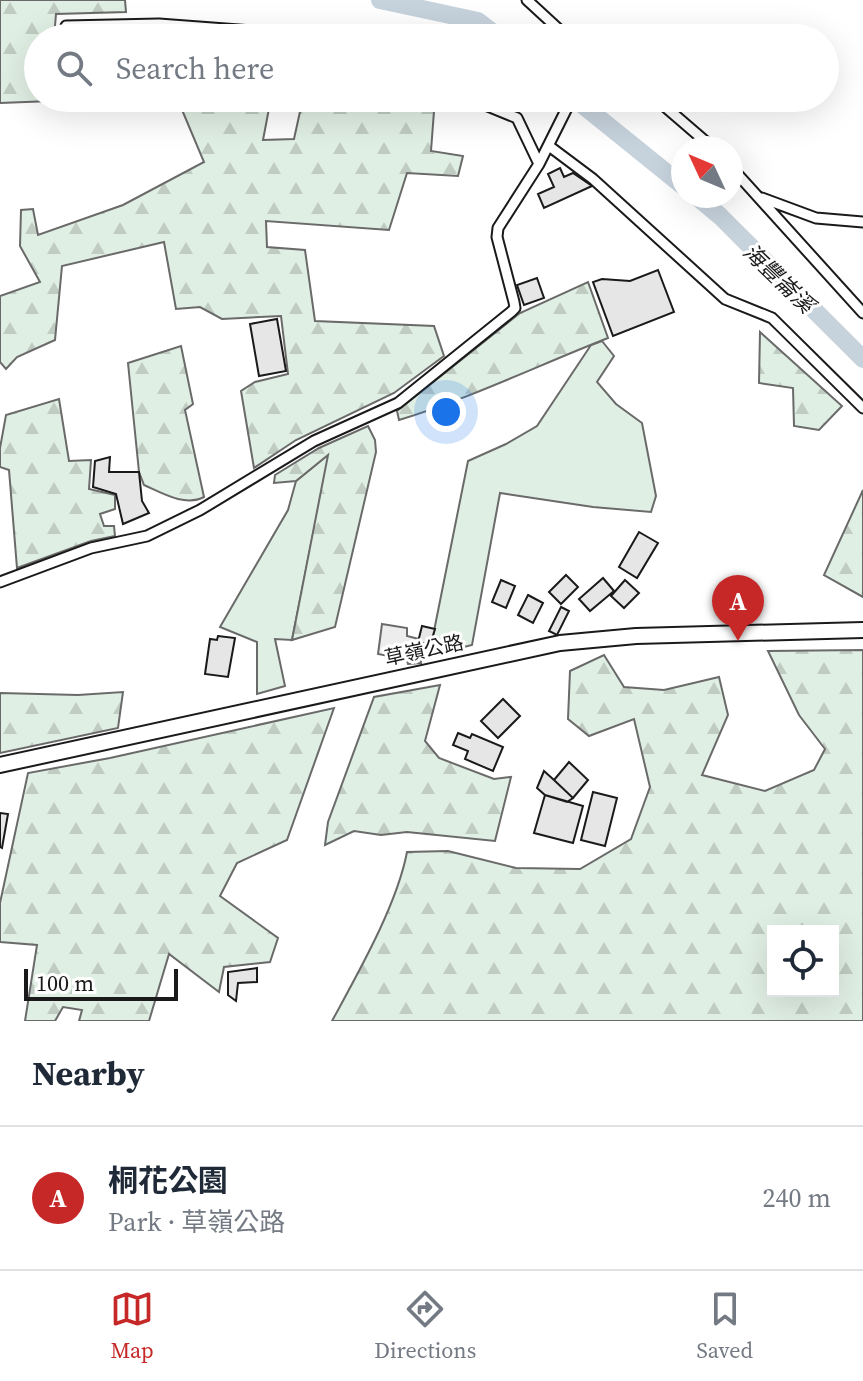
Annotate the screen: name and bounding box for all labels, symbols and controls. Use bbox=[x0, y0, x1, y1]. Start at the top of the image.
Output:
search box bbox=[24, 24, 839, 112]
icon: search bbox=[52, 46, 96, 90]
text: Search here bbox=[116, 48, 274, 89]
north arrow bbox=[671, 136, 743, 208]
water label: 海豐崙溪 bbox=[737, 237, 823, 321]
your location bbox=[426, 392, 466, 432]
pin: A bbox=[712, 575, 764, 641]
street label: 草嶺公路 bbox=[382, 628, 466, 672]
map controls bbox=[767, 925, 839, 997]
button: locate bbox=[767, 925, 839, 997]
scale bar bbox=[24, 965, 178, 1001]
text: 100 m bbox=[36, 968, 94, 998]
text: Nearby bbox=[32, 1050, 145, 1096]
text: 桐花公園 bbox=[108, 1160, 228, 1201]
text: A bbox=[49, 1180, 67, 1216]
text: 240 m bbox=[763, 1180, 831, 1216]
text: Park · 草嶺公路 bbox=[108, 1204, 285, 1240]
tab: Map bbox=[110, 1287, 154, 1365]
tab: Directions bbox=[374, 1287, 476, 1365]
tab: Saved bbox=[696, 1287, 753, 1365]

